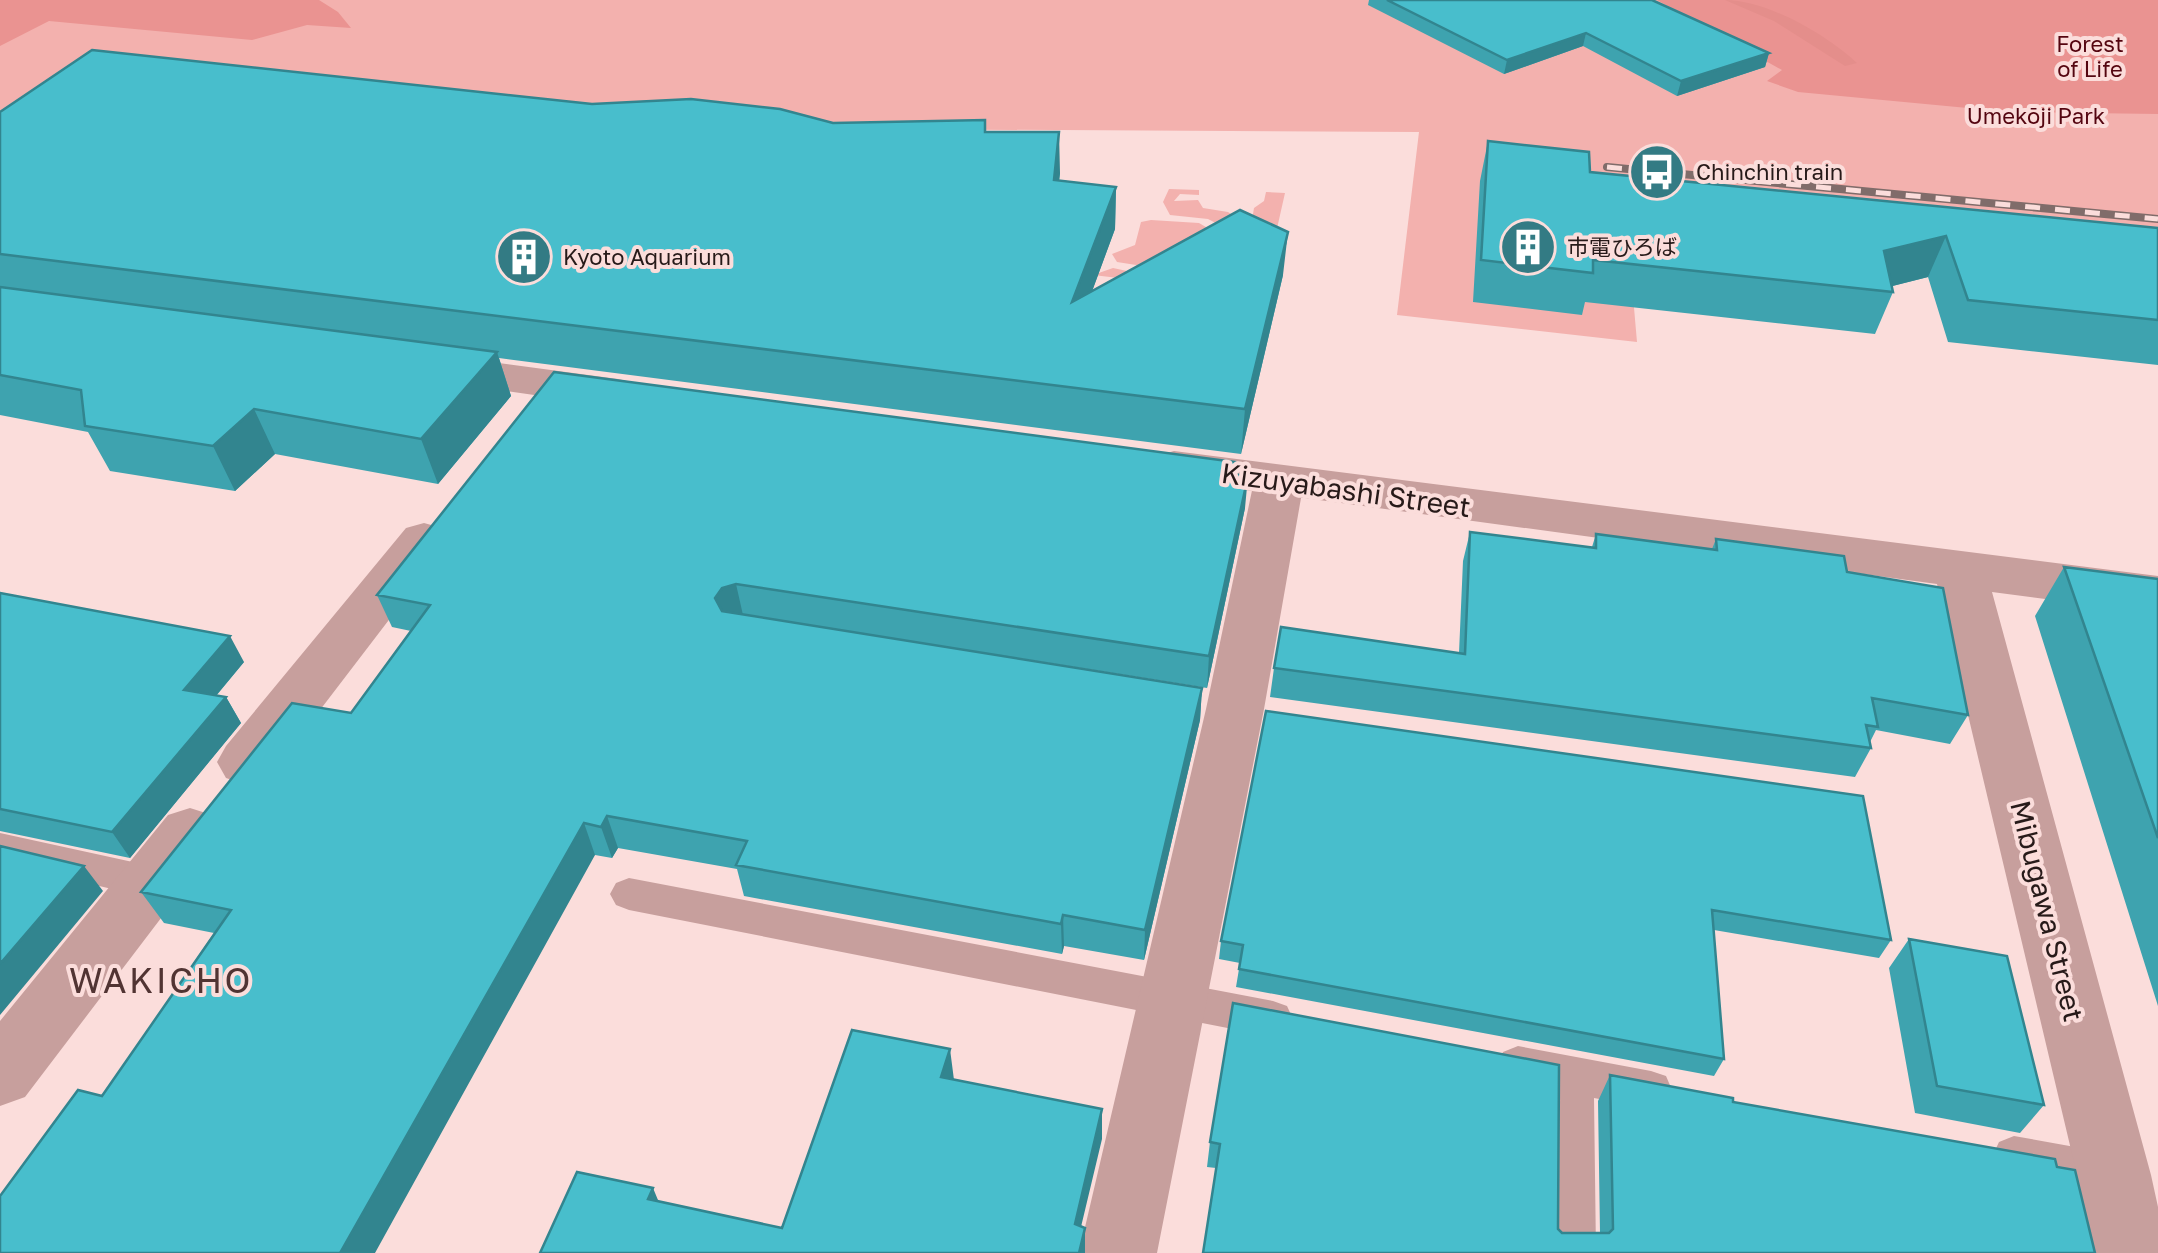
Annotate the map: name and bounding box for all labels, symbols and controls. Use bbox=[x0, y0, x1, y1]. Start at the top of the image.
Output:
park label: Forest of Life bbox=[2056, 30, 2124, 82]
park label: Umekōji Park bbox=[1967, 102, 2105, 129]
bus stop icon: Chinchin train bbox=[1627, 142, 1687, 202]
place label: Chinchin train bbox=[1696, 158, 1843, 185]
building icon: 市電ひろば bbox=[1498, 217, 1558, 277]
building icon: Kyoto Aquarium bbox=[494, 227, 554, 287]
place label: 市電ひろば bbox=[1567, 233, 1677, 260]
place label: Kyoto Aquarium bbox=[563, 243, 731, 270]
street label: Kizuyabashi Street bbox=[1219, 456, 1473, 523]
street label: Mibugawa Street bbox=[2004, 797, 2091, 1025]
district label: WAKICHO bbox=[69, 959, 253, 1001]

